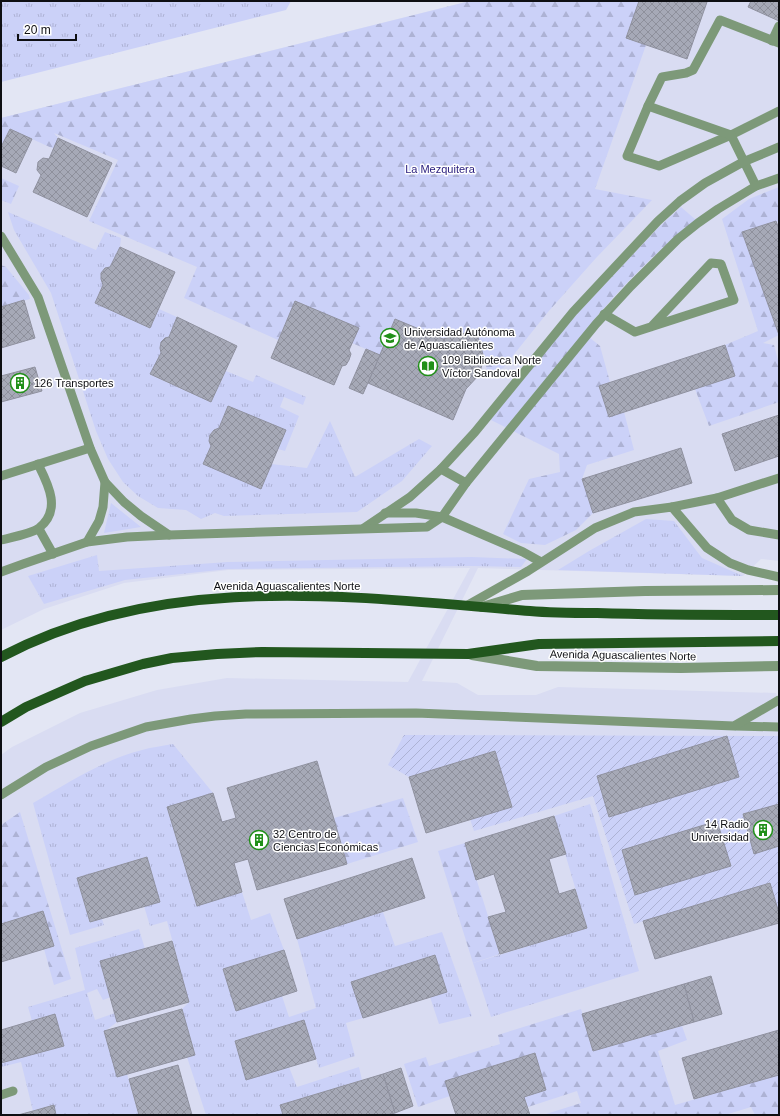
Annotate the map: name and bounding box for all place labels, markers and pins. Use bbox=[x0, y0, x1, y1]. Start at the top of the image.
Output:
place label: Universidad Autónoma de Aguascalientes bbox=[404, 326, 516, 351]
school or university icon: Universidad Autónoma de Aguascalientes bbox=[379, 327, 401, 349]
place label: 109 Biblioteca Norte Víctor Sandoval bbox=[442, 354, 541, 379]
library icon: 109 Biblioteca Norte Víctor Sandoval bbox=[417, 355, 439, 377]
building icon: 126 Transportes bbox=[9, 372, 31, 394]
place label: 126 Transportes bbox=[34, 377, 114, 389]
place label: 14 Radio Universidad bbox=[691, 818, 749, 843]
building icon: 14 Radio Universidad bbox=[752, 819, 774, 841]
place label: 32 Centro de Ciencias Económicas bbox=[273, 828, 379, 853]
building icon: 32 Centro de Ciencias Económicas bbox=[248, 829, 270, 851]

